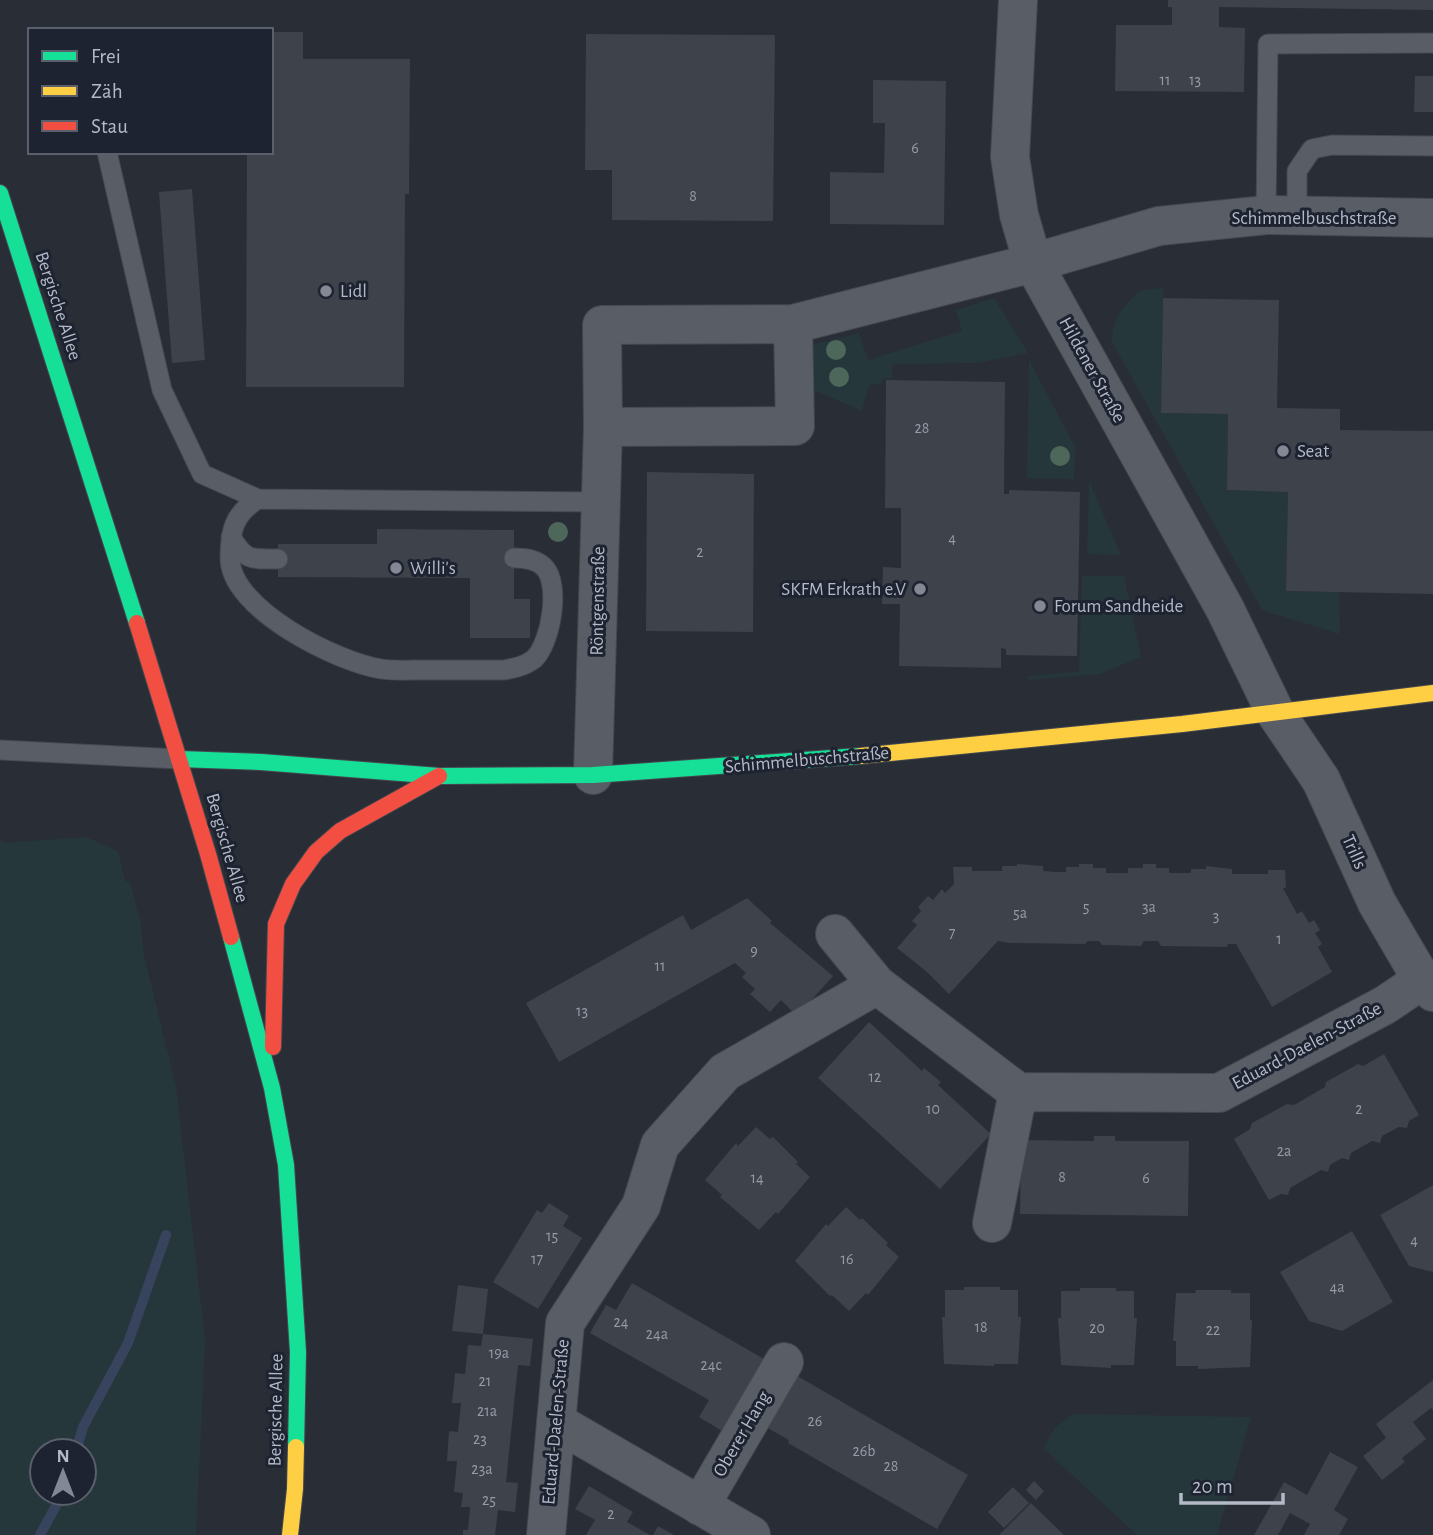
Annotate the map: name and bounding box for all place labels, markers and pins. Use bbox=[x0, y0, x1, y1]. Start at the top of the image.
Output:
place label: Lidl bbox=[340, 282, 367, 301]
marker: Lidl bbox=[318, 283, 334, 299]
place label: Seat bbox=[1297, 442, 1329, 461]
marker: Seat bbox=[1275, 443, 1291, 459]
place label: Willi's bbox=[410, 559, 456, 578]
marker: Willi's bbox=[388, 560, 404, 576]
place label: SKFM Erkrath e.V bbox=[781, 580, 906, 599]
marker: SKFM Erkrath e.V bbox=[912, 581, 928, 597]
place label: Forum Sandheide bbox=[1054, 597, 1183, 616]
marker: Forum Sandheide bbox=[1032, 598, 1048, 614]

